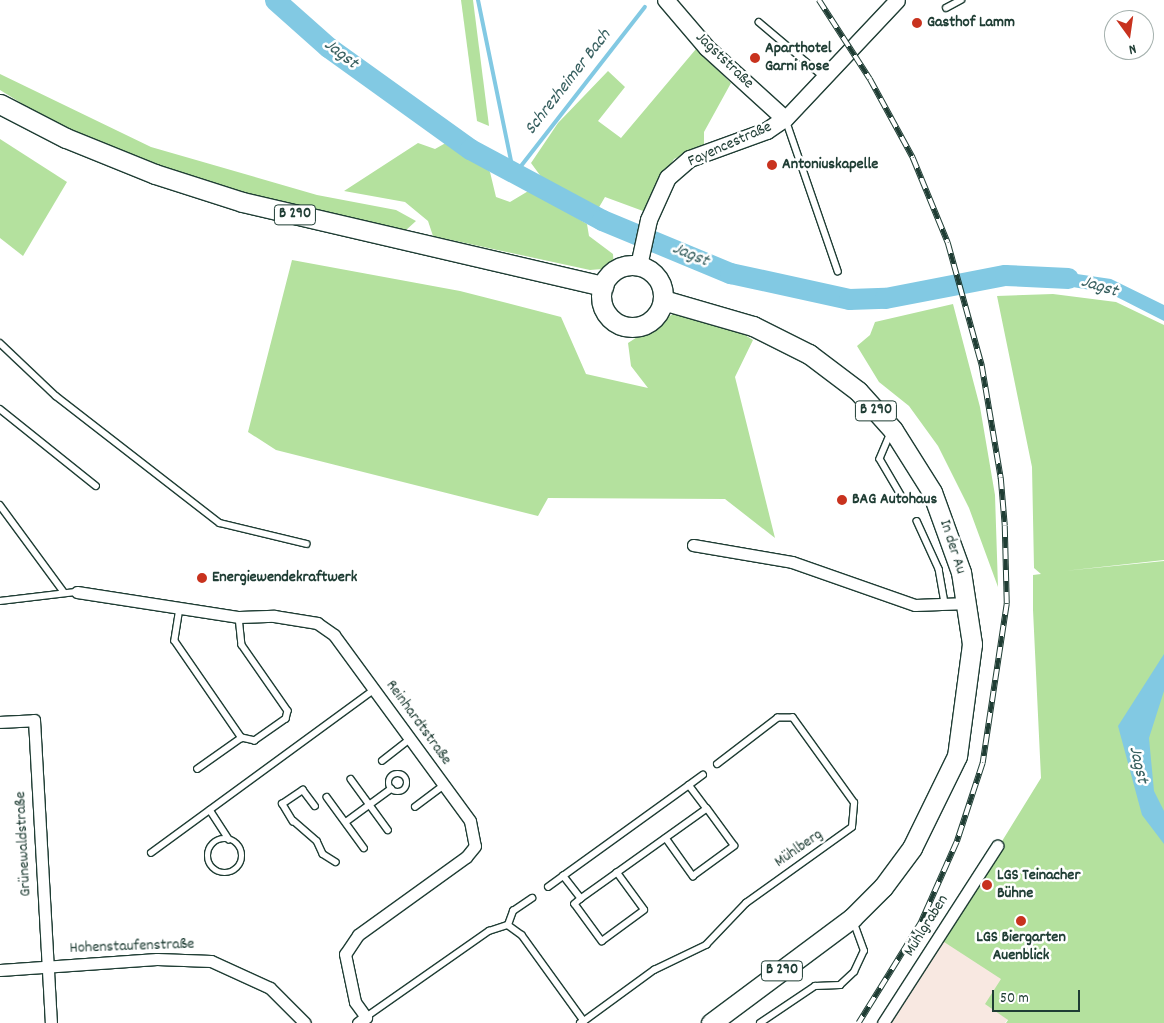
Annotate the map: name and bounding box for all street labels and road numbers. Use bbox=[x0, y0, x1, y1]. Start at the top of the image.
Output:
street label: Jagststraße bbox=[691, 28, 757, 94]
street label: Fayencestraße bbox=[685, 118, 775, 172]
road number: B 290 bbox=[274, 202, 316, 228]
road number: B 290 bbox=[855, 398, 897, 424]
street label: In der Au bbox=[934, 518, 970, 576]
street label: Reinhardtstraße bbox=[381, 677, 455, 769]
street label: Grünewaldstraße bbox=[12, 791, 36, 897]
street label: Mühlberg bbox=[771, 826, 827, 872]
street label: Mühlgraben bbox=[901, 892, 953, 960]
street label: Hohenstaufenstraße bbox=[69, 935, 195, 959]
road number: B 290 bbox=[761, 958, 803, 984]

